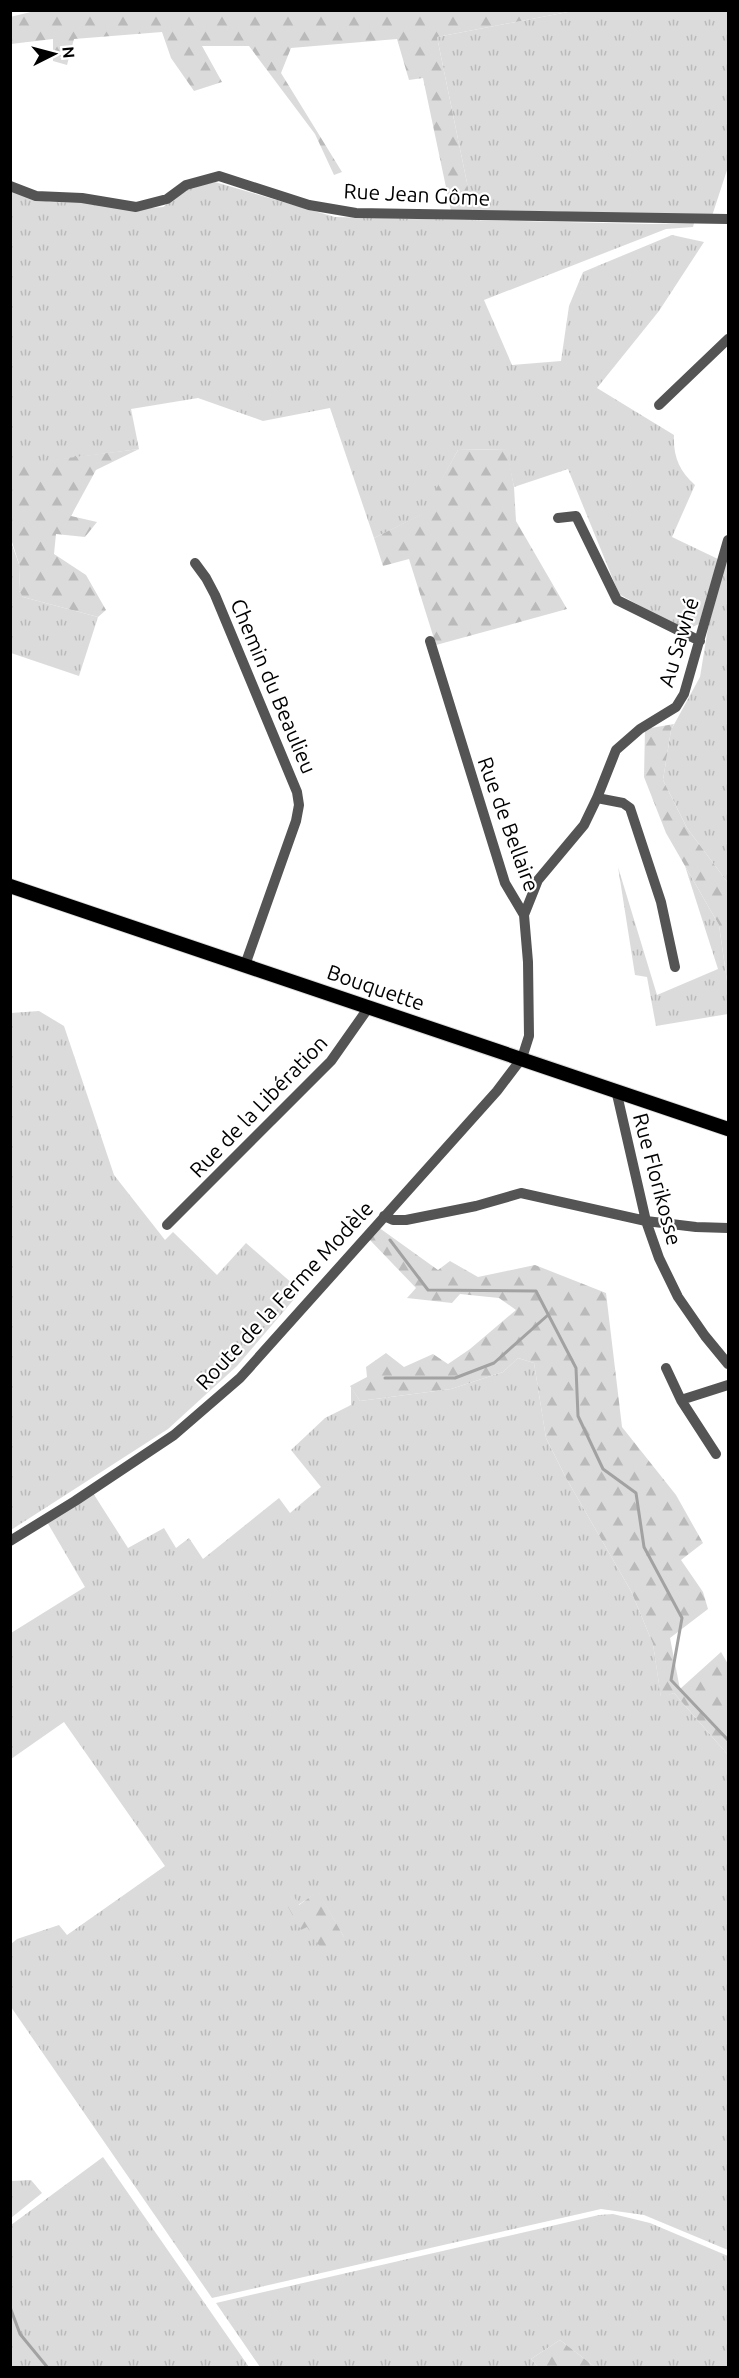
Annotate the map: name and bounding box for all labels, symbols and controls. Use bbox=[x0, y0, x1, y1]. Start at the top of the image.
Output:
north arrow bbox=[24, 24, 84, 84]
text: N bbox=[59, 46, 78, 59]
street label: Rue Jean Gôme bbox=[343, 178, 491, 210]
street label: Au Sawhé bbox=[653, 594, 703, 690]
street label: Chemin du Beaulieu bbox=[226, 595, 322, 777]
street label: Rue de Bellaire bbox=[474, 753, 544, 895]
street label: Bouquette bbox=[324, 959, 428, 1015]
street label: Rue de la Libération bbox=[184, 1030, 332, 1182]
street label: Rue Florikosse bbox=[629, 1110, 687, 1248]
street label: Route de la Ferme Modèle bbox=[191, 1196, 377, 1394]

